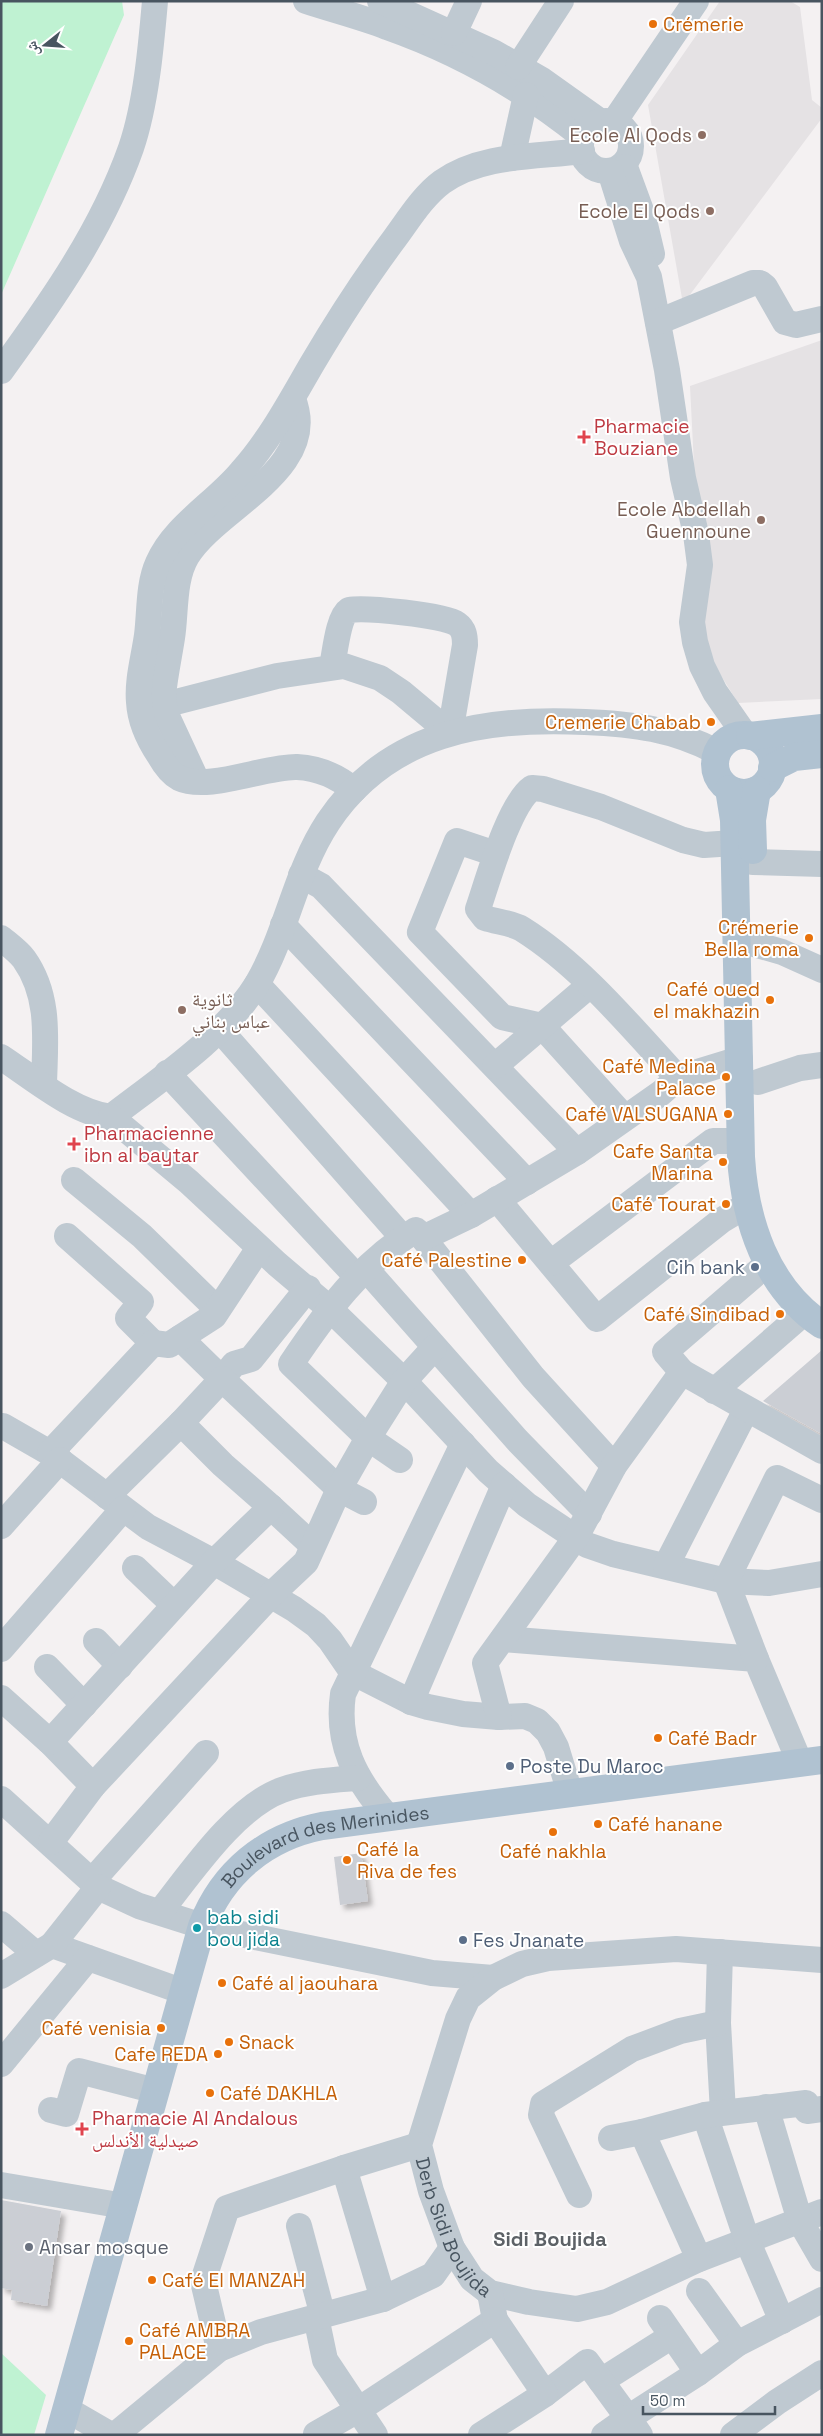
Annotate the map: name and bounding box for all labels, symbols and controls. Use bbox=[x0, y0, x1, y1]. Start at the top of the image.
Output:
place label: Crémerie bbox=[663, 12, 744, 37]
marker: Crémerie bbox=[647, 18, 659, 30]
north arrow bbox=[20, 20, 70, 70]
text: ش bbox=[22, 39, 43, 59]
place label: Ecole Al Qods bbox=[569, 123, 692, 148]
marker: Ecole Al Qods bbox=[696, 129, 708, 141]
place label: Ecole El Qods bbox=[578, 199, 700, 224]
marker: Ecole El Qods bbox=[704, 205, 716, 217]
place label: Pharmacie Bouziane bbox=[594, 414, 689, 461]
marker: Pharmacie Bouziane bbox=[578, 431, 590, 443]
place label: Ecole Abdellah Guennoune bbox=[617, 497, 751, 544]
marker: Ecole Abdellah Guennoune bbox=[755, 514, 767, 526]
place label: Cremerie Chabab bbox=[545, 710, 701, 735]
marker: Cremerie Chabab bbox=[705, 716, 717, 728]
place label: Crémerie Bella roma bbox=[704, 915, 799, 962]
marker: Crémerie Bella roma bbox=[803, 932, 815, 944]
place label: Café oued el makhazin bbox=[653, 977, 760, 1024]
place label: ثانوية عباس بناني bbox=[192, 987, 270, 1037]
marker: Café oued el makhazin bbox=[764, 994, 776, 1006]
marker: ثانوية عباس بناني bbox=[176, 1004, 188, 1016]
place label: Café Medina Palace bbox=[602, 1054, 716, 1101]
marker: Café Medina Palace bbox=[720, 1071, 732, 1083]
place label: Café VALSUGANA bbox=[565, 1102, 718, 1127]
marker: Café VALSUGANA bbox=[722, 1108, 734, 1120]
place label: Pharmacienne ibn al baytar bbox=[84, 1121, 214, 1168]
marker: Pharmacienne ibn al baytar bbox=[68, 1138, 80, 1150]
place label: Cafe Santa Marina bbox=[613, 1139, 713, 1186]
marker: Cafe Santa Marina bbox=[717, 1156, 729, 1168]
place label: Café Tourat bbox=[611, 1192, 716, 1217]
marker: Café Tourat bbox=[720, 1198, 732, 1210]
place label: Café Palestine bbox=[381, 1248, 512, 1273]
marker: Café Palestine bbox=[516, 1254, 528, 1266]
place label: Cih bank bbox=[667, 1255, 745, 1280]
marker: Cih bank bbox=[749, 1261, 761, 1273]
place label: Café Sindibad bbox=[643, 1302, 770, 1327]
marker: Café Sindibad bbox=[774, 1308, 786, 1320]
place label: Café Badr bbox=[668, 1726, 757, 1751]
marker: Café Badr bbox=[652, 1732, 664, 1744]
place label: Poste Du Maroc bbox=[520, 1754, 664, 1779]
marker: Poste Du Maroc bbox=[504, 1760, 516, 1772]
street label: Boulevard des Merinides bbox=[216, 1800, 431, 1893]
place label: Café hanane bbox=[608, 1812, 723, 1837]
marker: Café hanane bbox=[592, 1818, 604, 1830]
marker: Café nakhla bbox=[547, 1826, 559, 1838]
place label: Café la Riva de fes bbox=[357, 1837, 457, 1884]
place label: Café nakhla bbox=[500, 1839, 606, 1864]
marker: Café la Riva de fes bbox=[341, 1854, 353, 1866]
place label: bab sidi bou jida bbox=[207, 1905, 280, 1952]
marker: bab sidi bou jida bbox=[191, 1922, 203, 1934]
place label: Fes Jnanate bbox=[473, 1928, 584, 1953]
marker: Fes Jnanate bbox=[457, 1934, 469, 1946]
place label: Café al jaouhara bbox=[232, 1971, 378, 1996]
marker: Café al jaouhara bbox=[216, 1977, 228, 1989]
place label: Café venisia bbox=[41, 2016, 151, 2041]
marker: Café venisia bbox=[155, 2022, 167, 2034]
place label: Snack bbox=[239, 2030, 295, 2055]
marker: Snack bbox=[223, 2036, 235, 2048]
place label: Cafe REDA bbox=[114, 2042, 208, 2067]
marker: Cafe REDA bbox=[212, 2048, 224, 2060]
place label: Café DAKHLA bbox=[220, 2081, 337, 2106]
marker: Café DAKHLA bbox=[204, 2087, 216, 2099]
place label: Pharmacie Al Andalous صيدلية الأندلس bbox=[92, 2106, 298, 2153]
marker: Pharmacie Al Andalous صيدلية الأندلس bbox=[76, 2123, 88, 2135]
street label: Derb Sidi Boujida bbox=[410, 2154, 497, 2303]
district label: Sidi Boujida bbox=[493, 2226, 607, 2252]
place label: Ansar mosque bbox=[39, 2235, 169, 2260]
marker: Ansar mosque bbox=[23, 2241, 35, 2253]
place label: Café El MANZAH bbox=[162, 2268, 305, 2293]
marker: Café El MANZAH bbox=[146, 2274, 158, 2286]
place label: Café AMBRA PALACE bbox=[139, 2318, 250, 2365]
marker: Café AMBRA PALACE bbox=[123, 2335, 135, 2347]
scale bar bbox=[643, 2384, 776, 2416]
text: 50 m bbox=[650, 2391, 685, 2410]

